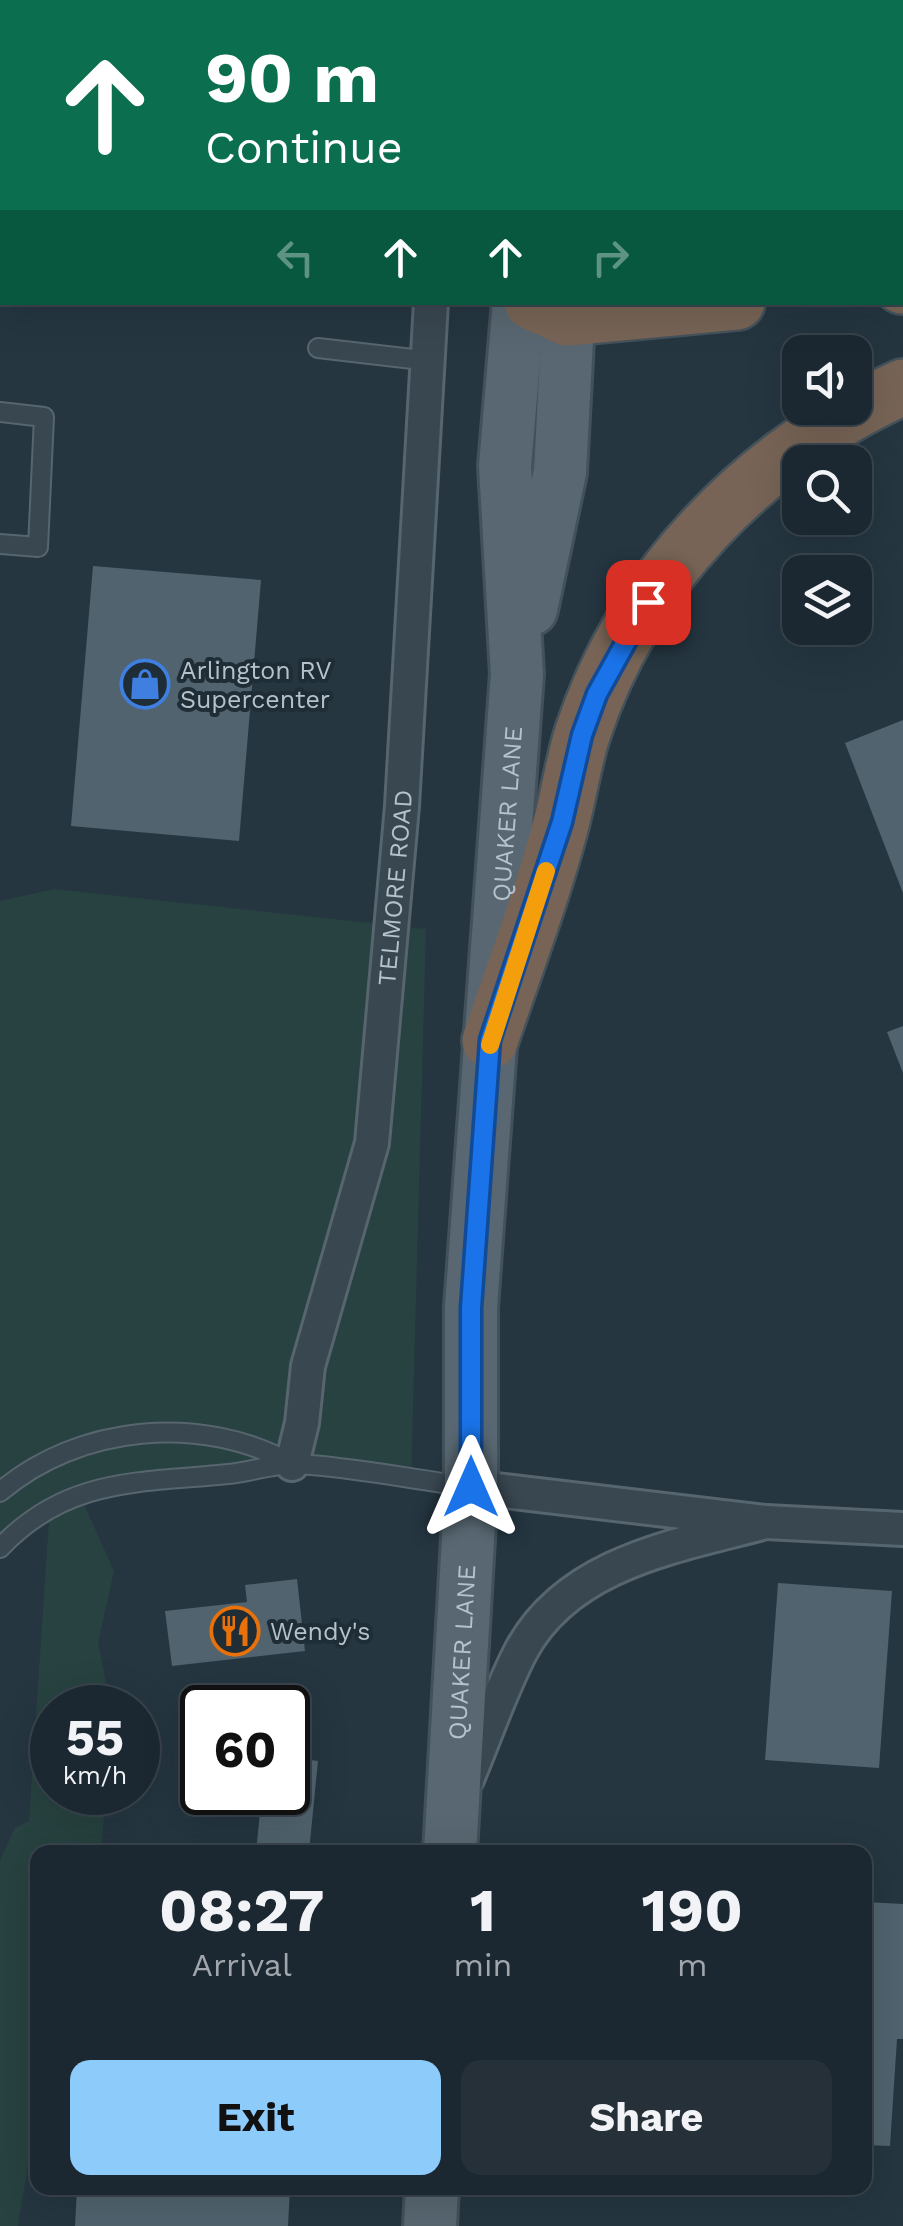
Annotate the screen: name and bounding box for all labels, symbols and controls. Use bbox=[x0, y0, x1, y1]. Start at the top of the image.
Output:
text: 90 m bbox=[205, 37, 379, 119]
icon: ahead bbox=[40, 40, 170, 170]
text: Continue bbox=[205, 121, 403, 174]
icon: left bbox=[268, 230, 323, 285]
icon: ahead bbox=[373, 230, 428, 285]
icon: ahead bbox=[478, 230, 533, 285]
icon: right bbox=[583, 230, 638, 285]
map controls bbox=[782, 335, 872, 645]
button: sound bbox=[782, 335, 872, 425]
button: search bbox=[782, 445, 872, 535]
button: layers bbox=[782, 555, 872, 645]
pin bbox=[606, 560, 691, 645]
icon: arrive bbox=[621, 575, 676, 630]
place label: Arlington RV Supercenter bbox=[180, 656, 332, 714]
shop icon: Arlington RV Supercenter bbox=[119, 658, 171, 710]
street label: QUAKER LANE bbox=[487, 725, 528, 903]
street label: TELMORE ROAD bbox=[372, 789, 418, 987]
position arrow bbox=[419, 1435, 523, 1539]
street label: QUAKER LANE bbox=[442, 1564, 482, 1741]
restaurant icon: Wendy's bbox=[209, 1605, 261, 1657]
place label: Wendy's bbox=[270, 1617, 370, 1646]
speed limit sign: 60 bbox=[180, 1685, 310, 1815]
text: 55 bbox=[66, 1708, 124, 1767]
text: km/h bbox=[63, 1761, 127, 1790]
text: 08:27 bbox=[159, 1875, 325, 1946]
text: 1 bbox=[470, 1875, 496, 1946]
text: 190 bbox=[641, 1875, 743, 1946]
text: Arrival bbox=[192, 1946, 292, 1984]
text: min bbox=[454, 1946, 512, 1984]
text: m bbox=[677, 1946, 707, 1984]
button: Exit bbox=[70, 2060, 441, 2175]
button: Share bbox=[461, 2060, 832, 2175]

